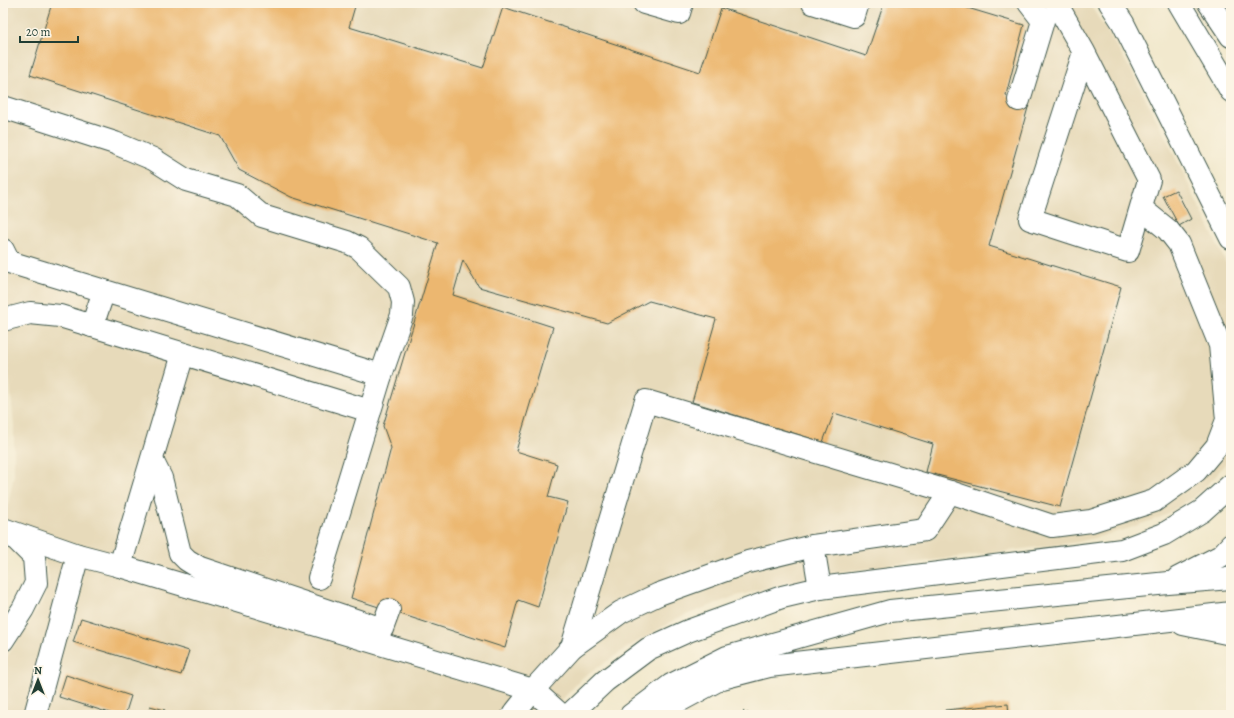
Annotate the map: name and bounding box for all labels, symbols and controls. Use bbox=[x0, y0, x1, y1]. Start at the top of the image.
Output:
scale bar bbox=[20, 18, 78, 44]
text: 20 m bbox=[26, 24, 50, 40]
north arrow bbox=[18, 660, 58, 700]
text: N bbox=[34, 663, 42, 678]

